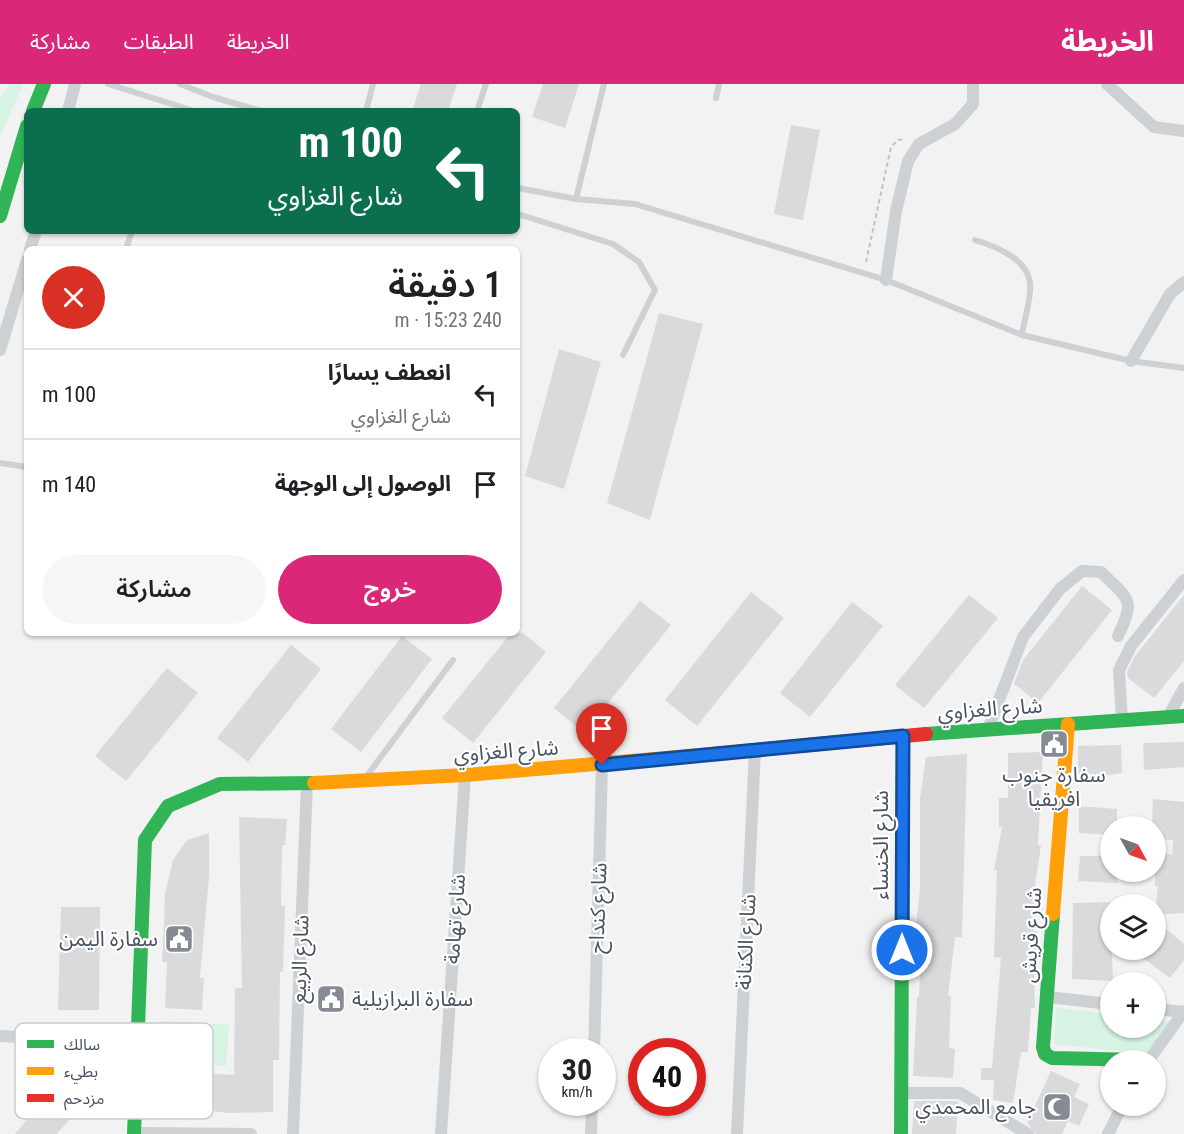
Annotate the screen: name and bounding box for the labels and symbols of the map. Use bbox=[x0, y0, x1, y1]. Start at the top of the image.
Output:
street label: شارع الغزاوي bbox=[937, 693, 1044, 729]
pin bbox=[576, 703, 627, 765]
public building icon: سفارة جنوب افريقيا bbox=[1038, 728, 1070, 760]
street label: شارع الغزاوي bbox=[453, 735, 560, 771]
place label: سفارة جنوب افريقيا bbox=[1002, 763, 1106, 811]
street label: شارع الخنساء bbox=[869, 790, 896, 900]
north arrow bbox=[1100, 816, 1166, 882]
street label: شارع كنداح bbox=[584, 862, 615, 954]
street label: شارع تهامة bbox=[440, 873, 473, 965]
street label: شارع قريش bbox=[1016, 886, 1049, 984]
street label: شارع الكنانة bbox=[732, 893, 763, 991]
street label: شارع الربيع bbox=[286, 914, 317, 1004]
position arrow bbox=[870, 918, 934, 982]
public building icon: سفارة اليمن bbox=[163, 923, 195, 955]
place label: سفارة اليمن bbox=[59, 927, 158, 951]
public building icon: سفارة البرازيلية bbox=[315, 983, 347, 1015]
place label: سفارة البرازيلية bbox=[352, 987, 473, 1011]
legend bbox=[15, 1023, 213, 1119]
text: سالك bbox=[64, 1035, 100, 1054]
speed limit sign: 40 bbox=[628, 1038, 706, 1116]
text: بطيء bbox=[64, 1062, 98, 1084]
text: مزدحم bbox=[64, 1089, 104, 1111]
mosque icon: جامع المحمدي bbox=[1041, 1091, 1073, 1123]
place label: جامع المحمدي bbox=[915, 1095, 1036, 1123]

